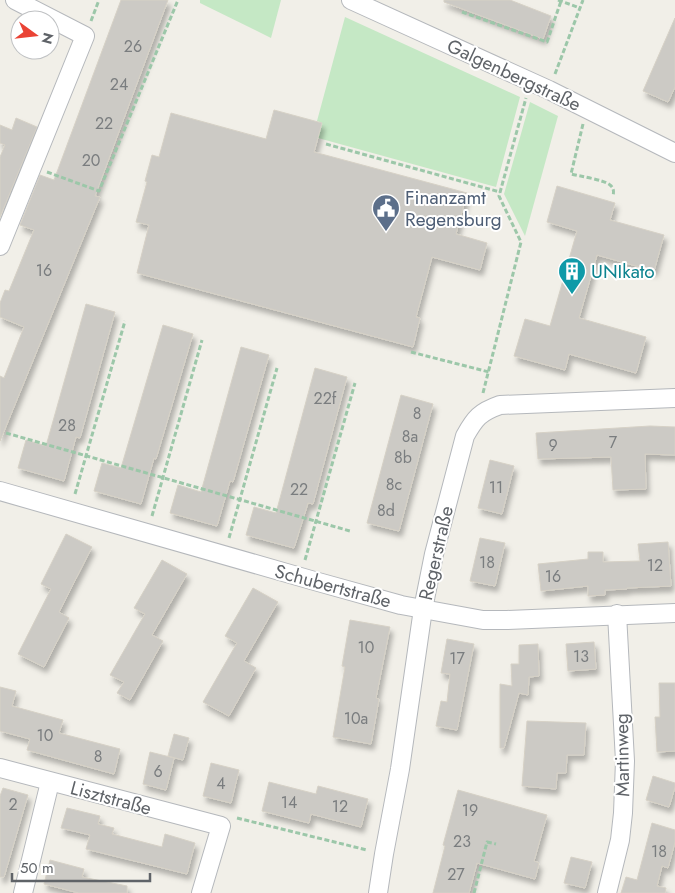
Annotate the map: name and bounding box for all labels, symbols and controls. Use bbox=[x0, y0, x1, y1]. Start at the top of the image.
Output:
north arrow bbox=[10, 10, 60, 60]
text: N bbox=[36, 30, 59, 46]
street label: Galgenbergstraße bbox=[443, 32, 586, 118]
house number: 26 bbox=[124, 35, 142, 58]
house number: 24 bbox=[110, 73, 128, 96]
house number: 22 bbox=[95, 112, 113, 135]
house number: 20 bbox=[82, 149, 100, 172]
place label: Finanzamt Regensburg bbox=[405, 184, 502, 233]
public building icon: Finanzamt Regensburg bbox=[371, 193, 401, 232]
building icon: UNIkato bbox=[557, 256, 587, 295]
place label: UNIkato bbox=[591, 258, 655, 285]
house number: 16 bbox=[36, 259, 52, 282]
house number: 22f bbox=[314, 387, 337, 410]
house number: 8 bbox=[413, 402, 421, 425]
house number: 28 bbox=[58, 414, 76, 437]
house number: 8a bbox=[402, 425, 418, 448]
house number: 7 bbox=[609, 431, 618, 454]
house number: 9 bbox=[548, 434, 558, 457]
house number: 8b bbox=[394, 446, 412, 469]
house number: 8c bbox=[386, 473, 402, 496]
house number: 11 bbox=[489, 476, 503, 499]
house number: 22 bbox=[290, 478, 308, 501]
house number: 8d bbox=[377, 499, 395, 522]
street label: Regerstraße bbox=[412, 503, 460, 603]
house number: 18 bbox=[479, 551, 495, 574]
house number: 12 bbox=[647, 554, 663, 577]
street label: Schubertstraße bbox=[272, 557, 394, 615]
house number: 16 bbox=[545, 565, 561, 588]
house number: 10 bbox=[358, 636, 374, 659]
house number: 13 bbox=[573, 645, 589, 668]
house number: 17 bbox=[449, 647, 465, 670]
house number: 10a bbox=[344, 707, 368, 730]
street label: Martinweg bbox=[608, 713, 636, 797]
house number: 10 bbox=[37, 724, 53, 747]
house number: 8 bbox=[94, 745, 102, 768]
house number: 6 bbox=[153, 760, 163, 783]
house number: 4 bbox=[216, 772, 226, 795]
street label: Lisztstraße bbox=[67, 774, 155, 822]
house number: 14 bbox=[281, 791, 297, 814]
house number: 2 bbox=[8, 793, 18, 816]
house number: 12 bbox=[332, 795, 348, 818]
house number: 19 bbox=[462, 799, 478, 822]
house number: 23 bbox=[453, 830, 471, 853]
house number: 18 bbox=[651, 840, 667, 863]
scale bar bbox=[12, 850, 150, 882]
text: 50 m bbox=[20, 857, 54, 879]
house number: 27 bbox=[447, 863, 465, 886]

